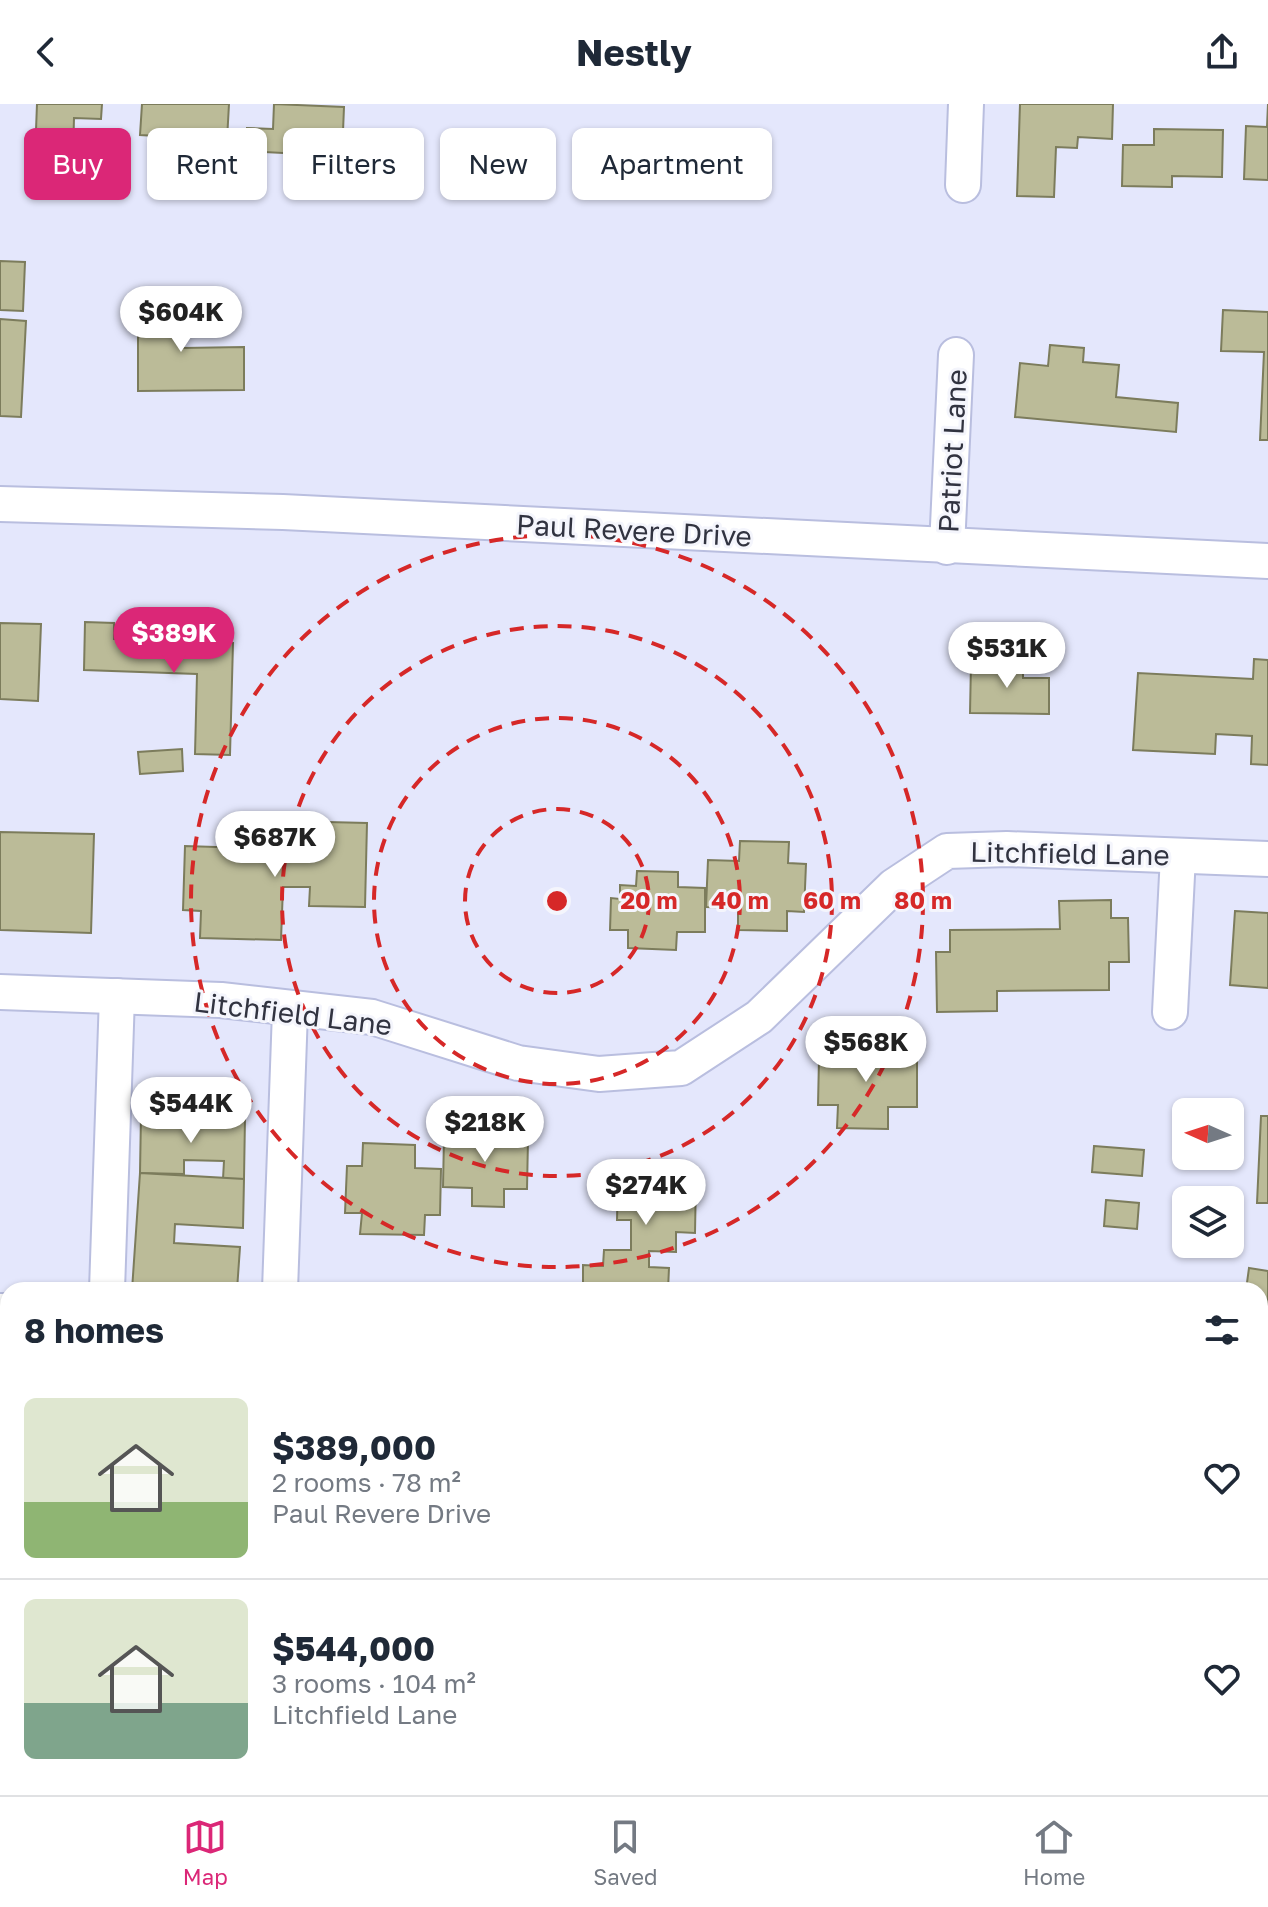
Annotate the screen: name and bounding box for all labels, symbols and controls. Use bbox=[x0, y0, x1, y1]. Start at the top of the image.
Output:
icon: back bbox=[24, 30, 68, 74]
icon: share bbox=[1200, 30, 1244, 74]
text: Nestly bbox=[576, 31, 692, 74]
chip: Buy bbox=[24, 128, 131, 200]
chip: Rent bbox=[147, 128, 267, 200]
chip: Filters bbox=[283, 128, 424, 200]
chip: New bbox=[440, 128, 556, 200]
chip: Apartment bbox=[572, 128, 772, 200]
pin: $604K bbox=[125, 286, 237, 354]
text: $604K bbox=[138, 296, 224, 327]
street label: Patriot Lane bbox=[931, 368, 973, 534]
street label: Paul Revere Drive bbox=[515, 507, 753, 553]
pin: $389K bbox=[118, 607, 230, 675]
text: $389K bbox=[131, 617, 217, 648]
pin: $531K bbox=[951, 622, 1063, 690]
text: $531K bbox=[966, 632, 1048, 663]
pin: $687K bbox=[219, 811, 331, 879]
text: $687K bbox=[233, 821, 317, 852]
street label: Litchfield Lane bbox=[970, 835, 1170, 871]
text: 20 m bbox=[620, 885, 678, 914]
text: 40 m bbox=[711, 885, 769, 914]
text: 60 m bbox=[803, 885, 861, 914]
text: 80 m bbox=[894, 885, 952, 914]
centre of rings bbox=[543, 887, 571, 915]
street label: Litchfield Lane bbox=[192, 984, 394, 1042]
pin: $568K bbox=[810, 1016, 922, 1084]
text: $568K bbox=[823, 1026, 909, 1057]
pin: $544K bbox=[135, 1077, 247, 1145]
text: $544K bbox=[149, 1087, 233, 1118]
pin: $218K bbox=[429, 1096, 541, 1164]
north arrow bbox=[1172, 1098, 1244, 1170]
map controls bbox=[1172, 1098, 1244, 1258]
text: $218K bbox=[444, 1106, 526, 1137]
pin: $274K bbox=[590, 1159, 702, 1227]
text: $274K bbox=[605, 1169, 687, 1200]
button: layers bbox=[1172, 1186, 1244, 1258]
icon: filters bbox=[1200, 1308, 1244, 1352]
text: 8 homes bbox=[24, 1310, 164, 1350]
text: $389,000 bbox=[272, 1427, 436, 1467]
icon: home bbox=[88, 1430, 184, 1526]
icon: heart bbox=[1200, 1456, 1244, 1500]
text: 2 rooms · 78 m² bbox=[272, 1467, 461, 1498]
text: Paul Revere Drive bbox=[272, 1498, 491, 1529]
text: $544,000 bbox=[272, 1628, 435, 1668]
icon: home bbox=[88, 1631, 184, 1727]
icon: heart bbox=[1200, 1657, 1244, 1701]
text: 3 rooms · 104 m² bbox=[272, 1668, 476, 1699]
text: Litchfield Lane bbox=[272, 1699, 457, 1730]
tab: Map bbox=[183, 1815, 228, 1890]
tab: Saved bbox=[593, 1815, 657, 1890]
tab: Home bbox=[1023, 1815, 1085, 1890]

